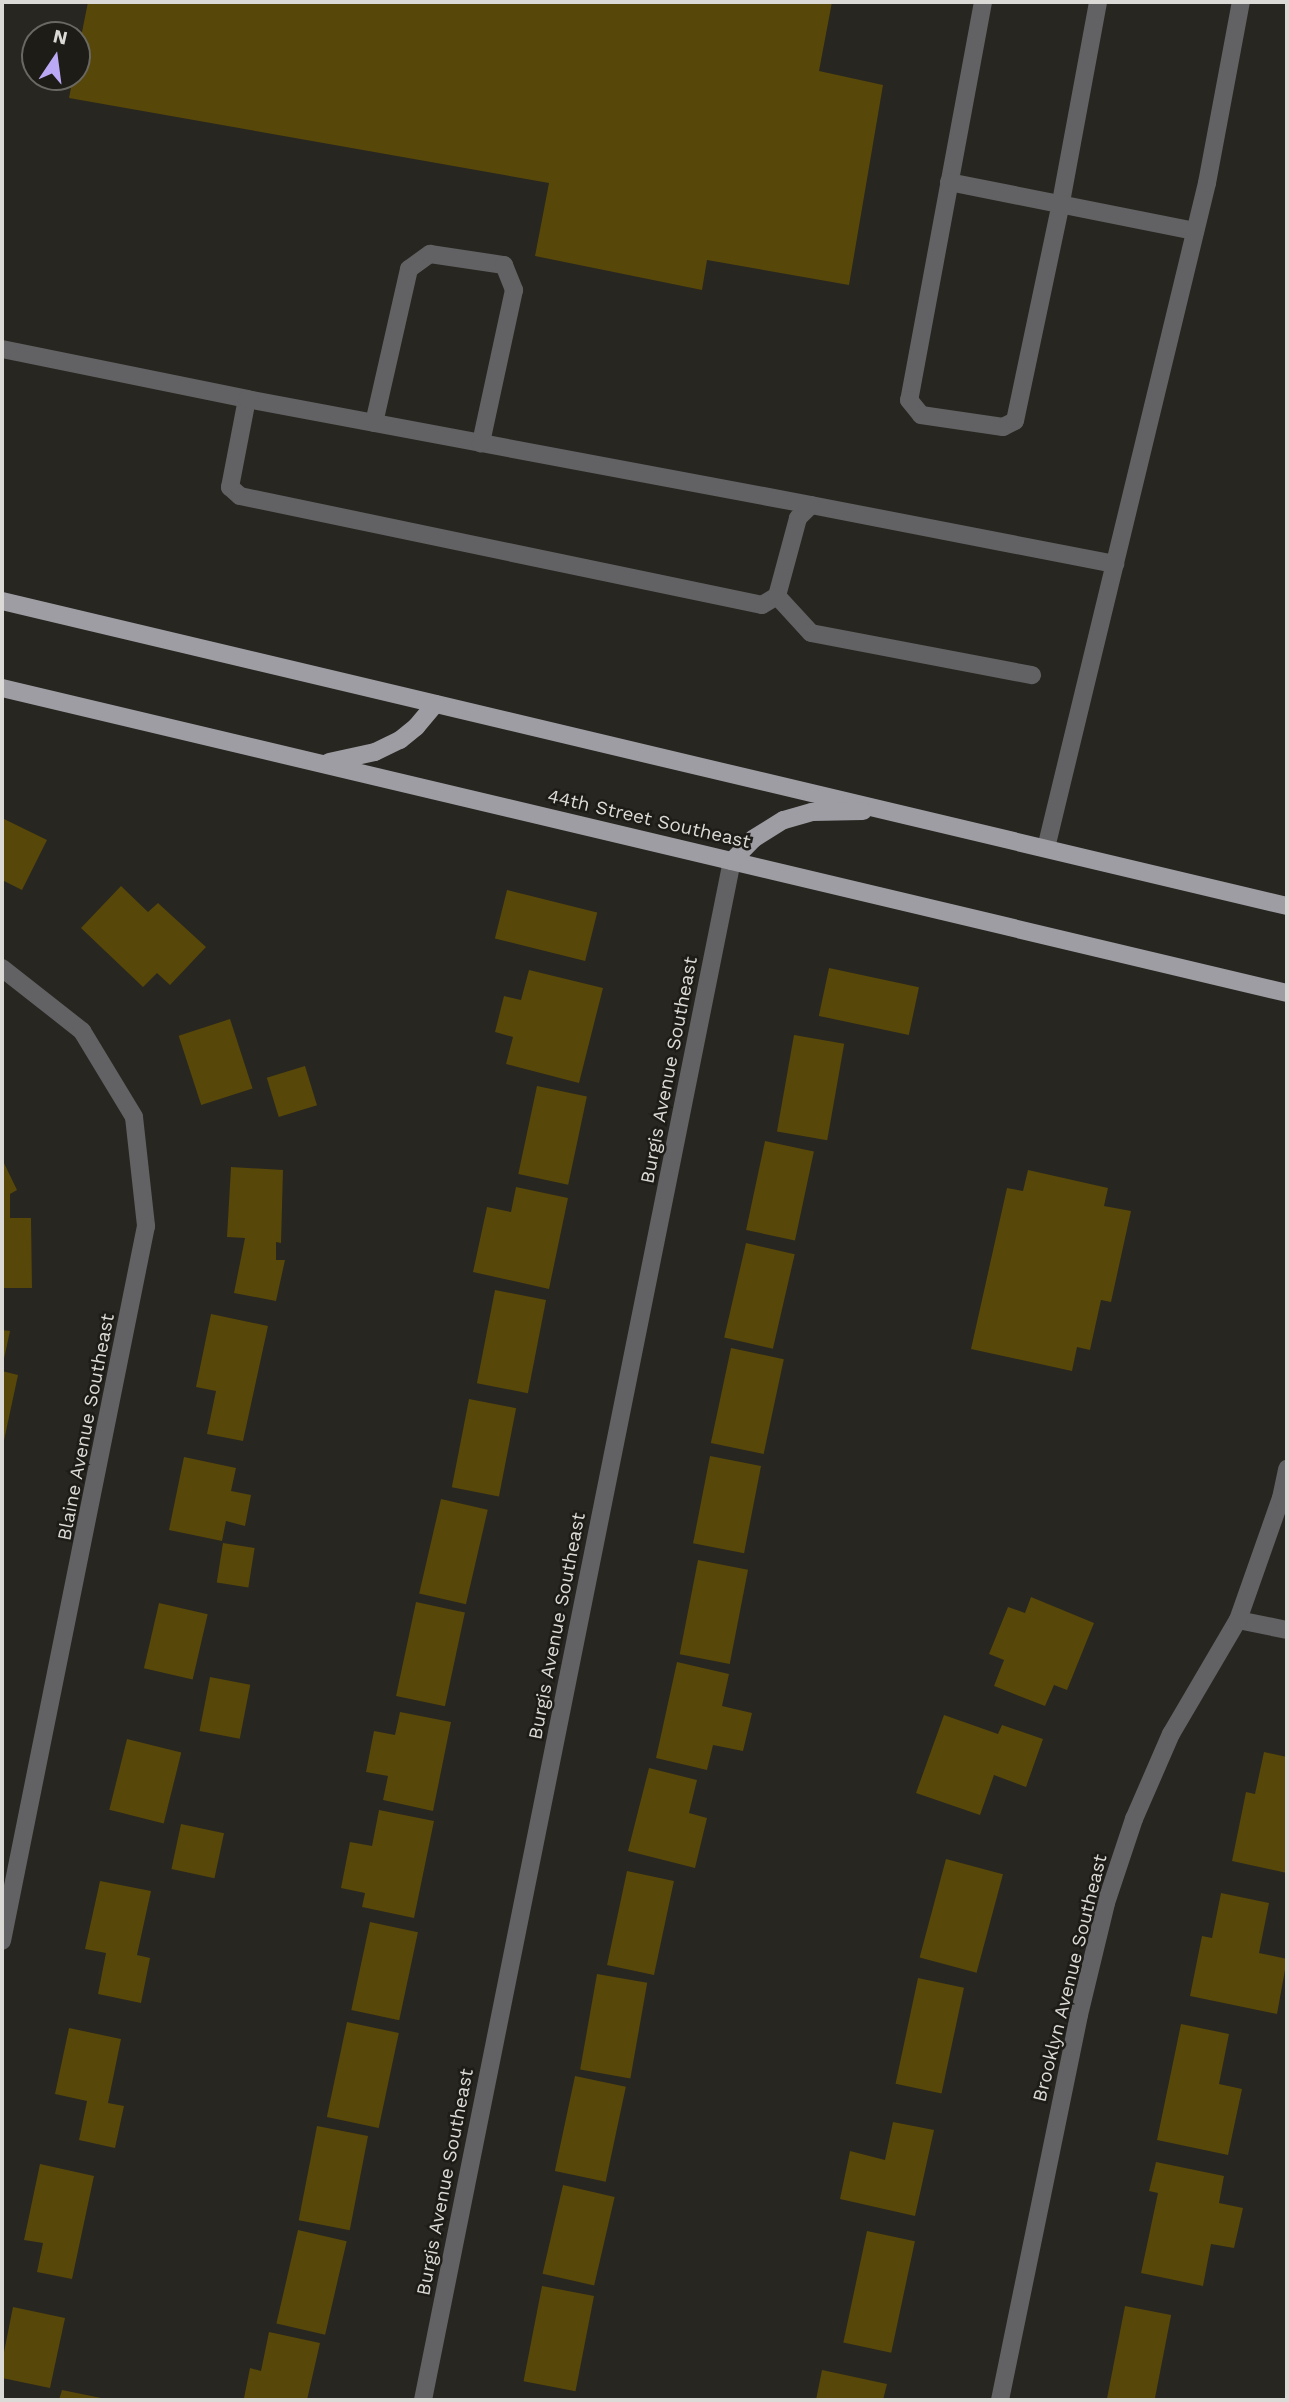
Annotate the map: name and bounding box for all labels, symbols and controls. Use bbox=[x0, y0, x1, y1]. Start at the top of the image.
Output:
north arrow bbox=[21, 21, 91, 91]
text: N bbox=[51, 24, 70, 50]
street label: 44th Street Southeast bbox=[545, 785, 753, 853]
street label: Burgis Avenue Southeast bbox=[636, 954, 702, 1186]
street label: Blaine Avenue Southeast bbox=[53, 1311, 119, 1543]
street label: Burgis Avenue Southeast bbox=[524, 1510, 590, 1742]
street label: Brooklyn Avenue Southeast bbox=[1028, 1851, 1112, 2105]
street label: Burgis Avenue Southeast bbox=[412, 2066, 478, 2298]

